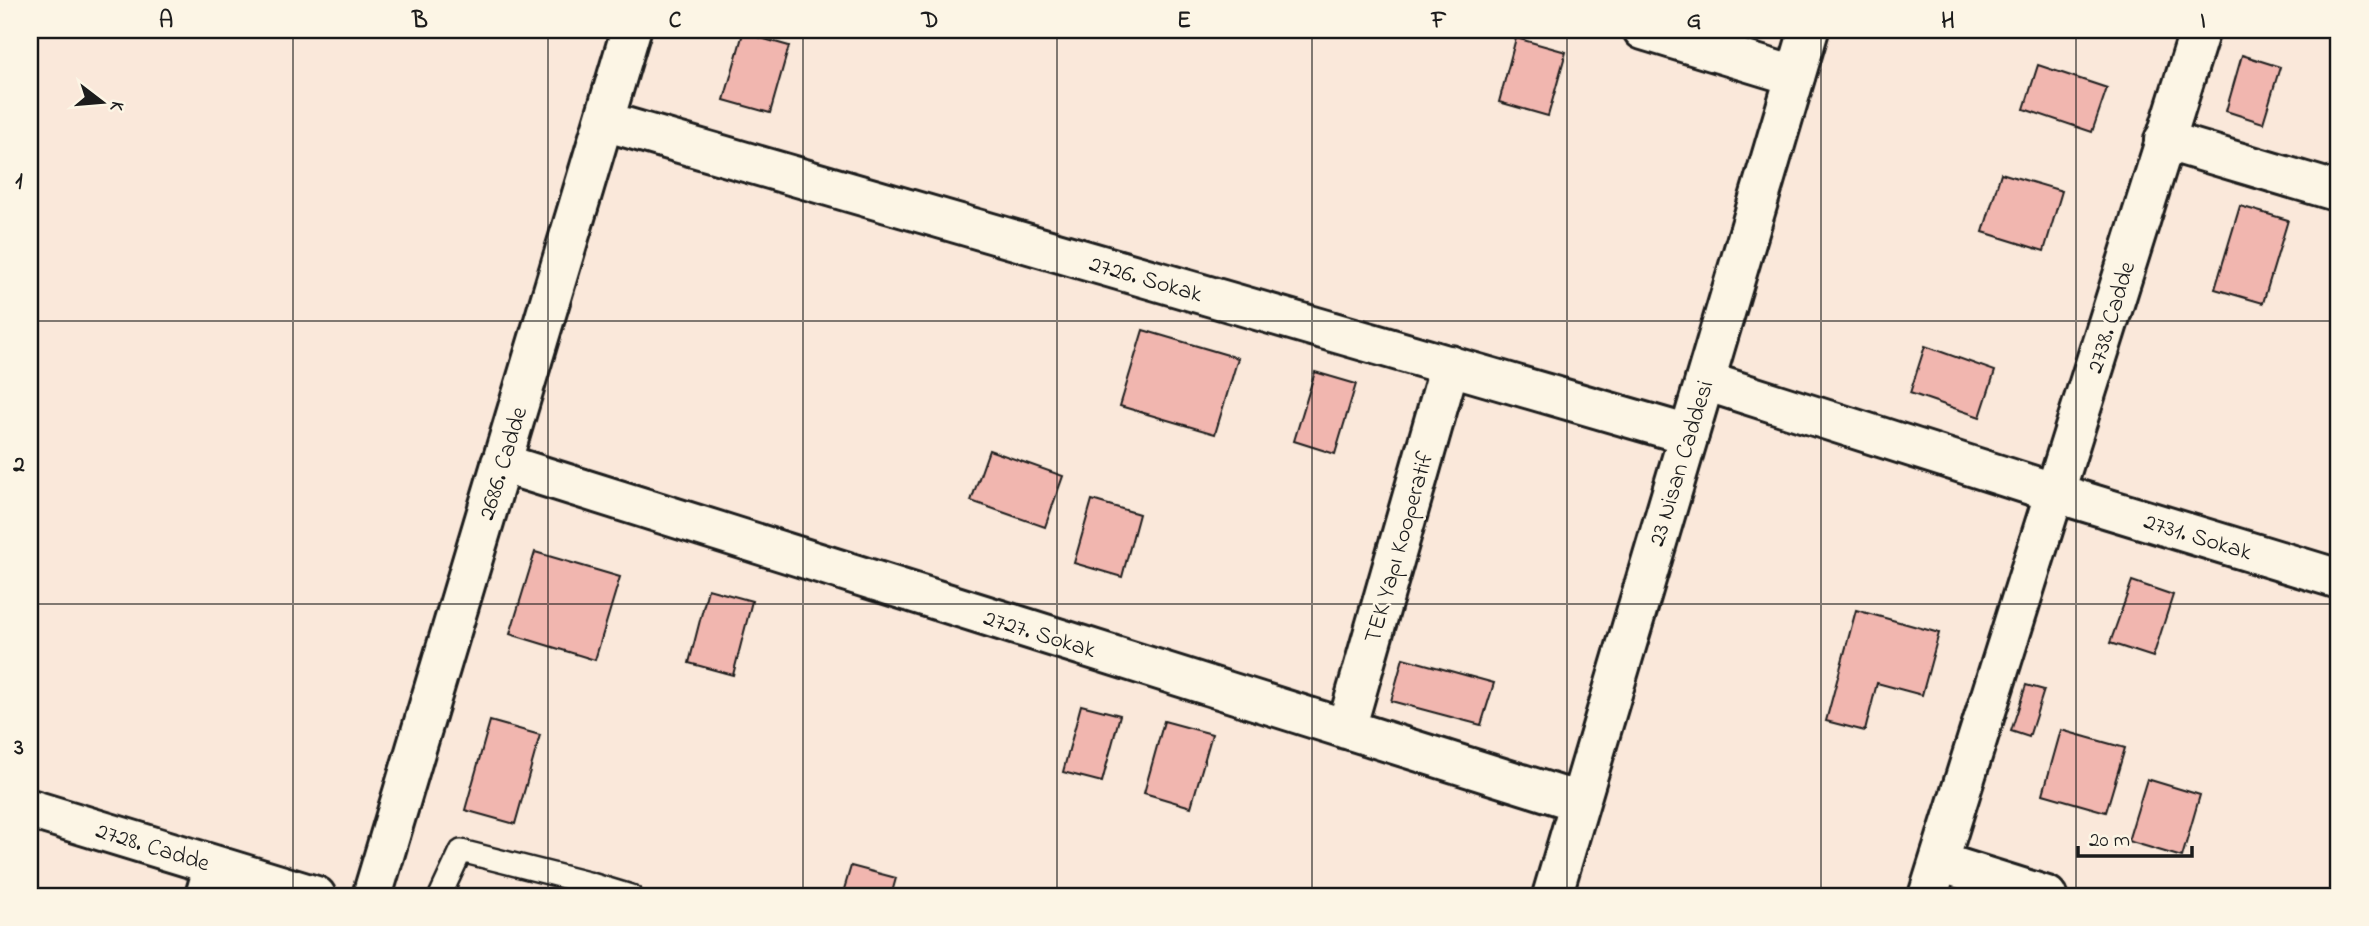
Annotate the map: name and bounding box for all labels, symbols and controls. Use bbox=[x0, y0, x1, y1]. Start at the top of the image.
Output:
text: A bbox=[159, 5, 173, 38]
text: B bbox=[411, 5, 428, 38]
text: C bbox=[669, 5, 682, 38]
text: D bbox=[921, 5, 938, 38]
text: E bbox=[1177, 5, 1191, 38]
text: F bbox=[1431, 5, 1447, 38]
text: G bbox=[1687, 5, 1701, 38]
text: H bbox=[1941, 5, 1955, 38]
text: I bbox=[2200, 5, 2206, 38]
north arrow bbox=[66, 66, 136, 136]
text: K bbox=[101, 98, 130, 115]
text: 1 bbox=[15, 166, 23, 199]
street label: 2726. Sokak bbox=[1085, 248, 1207, 313]
street label: 2738. Cadde bbox=[2079, 257, 2146, 378]
street label: 23 Nisan Caddesi bbox=[1641, 376, 1724, 551]
street label: 2686. Cadde bbox=[471, 403, 538, 525]
street label: TEK Yapı Kooperatif bbox=[1356, 447, 1445, 647]
text: 2 bbox=[12, 449, 25, 482]
street label: 2731. Sokak bbox=[2139, 505, 2256, 572]
street label: 2727. Sokak bbox=[979, 602, 1100, 669]
text: 3 bbox=[13, 732, 24, 765]
street label: 2728. Cadde bbox=[91, 814, 214, 882]
scale bar bbox=[2078, 814, 2192, 858]
text: 20 m bbox=[2089, 826, 2130, 856]

